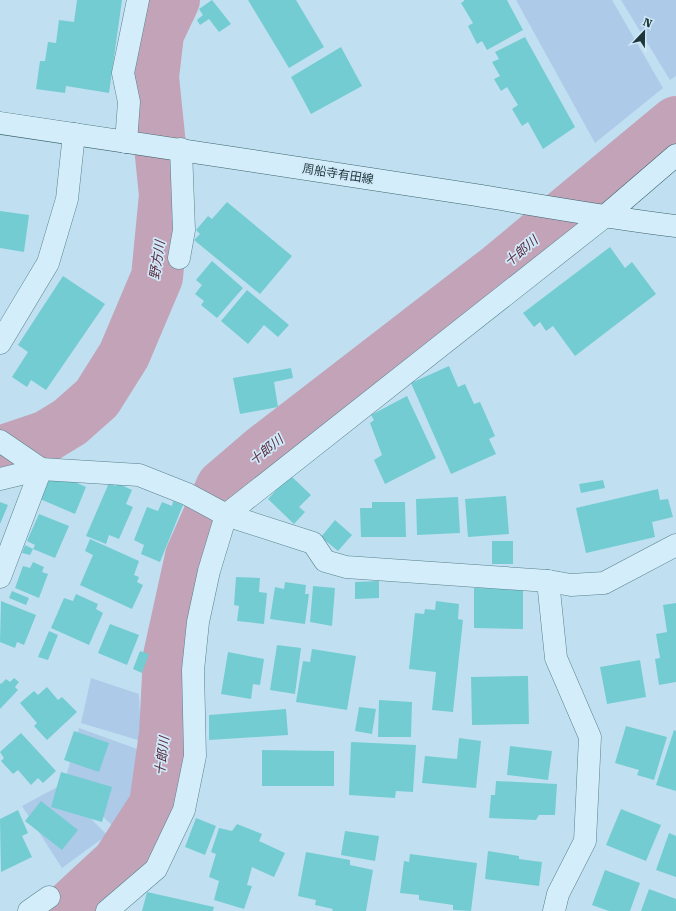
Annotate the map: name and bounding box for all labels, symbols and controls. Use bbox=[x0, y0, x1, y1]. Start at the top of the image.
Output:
north arrow bbox=[624, 12, 664, 52]
text: N bbox=[641, 16, 654, 31]
street label: 周船寺有田線 bbox=[301, 161, 375, 187]
water label: 十郎川 bbox=[501, 231, 542, 269]
water label: 野方川 bbox=[147, 238, 168, 280]
water label: 十郎川 bbox=[246, 431, 287, 468]
water label: 十郎川 bbox=[152, 734, 172, 776]

